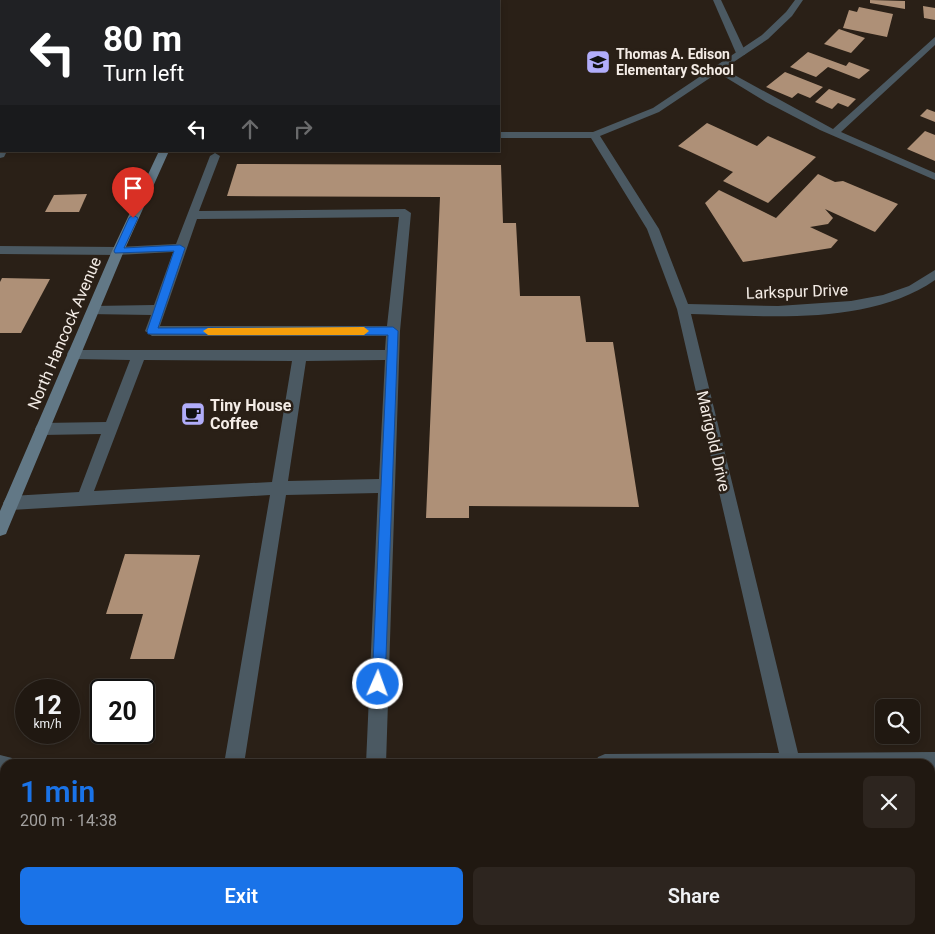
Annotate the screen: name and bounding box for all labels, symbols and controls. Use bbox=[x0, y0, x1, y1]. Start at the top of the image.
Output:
text: 80 m bbox=[103, 19, 182, 60]
icon: left bbox=[20, 20, 85, 85]
place label: Thomas A. Edison Elementary School bbox=[616, 46, 734, 78]
school or university icon: Thomas A. Edison Elementary School bbox=[585, 49, 611, 75]
text: Turn left bbox=[103, 61, 184, 86]
icon: left bbox=[183, 115, 211, 143]
icon: ahead bbox=[236, 115, 264, 143]
icon: right bbox=[289, 115, 317, 143]
pin bbox=[112, 167, 154, 218]
icon: arrive bbox=[119, 174, 147, 202]
street label: North Hancock Avenue bbox=[24, 254, 105, 412]
street label: Larkspur Drive bbox=[746, 280, 848, 303]
street label: Marigold Drive bbox=[693, 389, 734, 493]
place label: Tiny House Coffee bbox=[210, 396, 292, 433]
cafe icon: Tiny House Coffee bbox=[180, 401, 206, 427]
position arrow bbox=[351, 657, 403, 709]
speed limit sign: 20 bbox=[90, 679, 155, 744]
text: 12 bbox=[33, 691, 62, 720]
map controls bbox=[875, 699, 920, 744]
button: search bbox=[875, 699, 920, 744]
text: km/h bbox=[33, 717, 62, 731]
text: 1 min bbox=[20, 774, 95, 809]
button: close bbox=[863, 776, 915, 828]
text: 200 m · 14:38 bbox=[20, 811, 117, 830]
button: Exit bbox=[20, 867, 463, 925]
button: Share bbox=[473, 867, 915, 925]

